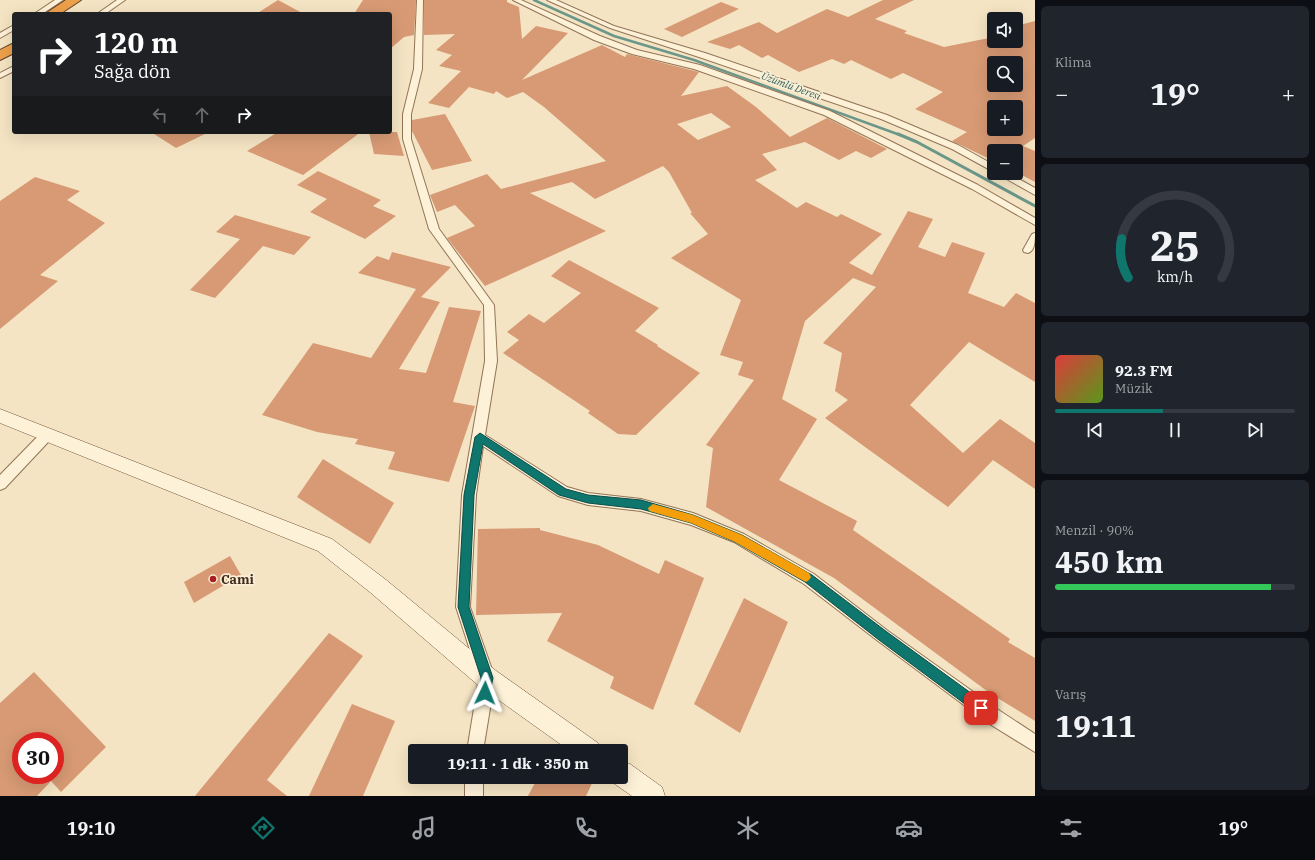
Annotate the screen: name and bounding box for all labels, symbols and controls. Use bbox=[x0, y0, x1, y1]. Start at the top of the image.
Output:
map controls bbox=[987, 12, 1023, 180]
button: sound bbox=[987, 12, 1023, 48]
text: 120 m bbox=[94, 24, 178, 61]
icon: right bbox=[28, 28, 80, 80]
text: Klima bbox=[1055, 54, 1092, 71]
button: search bbox=[987, 56, 1023, 92]
text: Sağa dön bbox=[94, 60, 171, 83]
water label: Üzümlü Deresi bbox=[759, 69, 823, 103]
text: 19° bbox=[1150, 74, 1200, 113]
text: − bbox=[1055, 79, 1068, 108]
text: + bbox=[1282, 79, 1295, 108]
button: + bbox=[987, 100, 1023, 136]
icon: left bbox=[149, 104, 171, 126]
icon: ahead bbox=[191, 104, 213, 126]
icon: right bbox=[233, 104, 255, 126]
button: − bbox=[987, 144, 1023, 180]
text: 25 bbox=[1150, 218, 1200, 272]
text: km/h bbox=[1157, 267, 1193, 286]
text: 92.3 FM bbox=[1115, 361, 1173, 380]
text: Müzik bbox=[1115, 380, 1153, 397]
icon: previous bbox=[1084, 419, 1106, 441]
icon: pause bbox=[1164, 419, 1186, 441]
icon: next bbox=[1244, 419, 1266, 441]
text: Menzil · 90% bbox=[1055, 522, 1134, 539]
text: 450 km bbox=[1055, 542, 1164, 581]
place label: Cami bbox=[221, 571, 255, 588]
marker: Cami bbox=[208, 574, 218, 584]
position arrow bbox=[464, 672, 506, 714]
text: Varış bbox=[1055, 686, 1086, 703]
pin bbox=[964, 691, 998, 725]
icon: arrive bbox=[970, 697, 992, 719]
text: 19:11 bbox=[1055, 706, 1136, 745]
speed limit sign: 30 bbox=[12, 732, 64, 784]
text: 19:11 · 1 dk · 350 m bbox=[447, 754, 589, 773]
icon: directions bbox=[249, 814, 277, 842]
icon: music bbox=[410, 814, 438, 842]
icon: phone bbox=[572, 814, 600, 842]
icon: climate bbox=[734, 814, 762, 842]
icon: car bbox=[895, 814, 923, 842]
icon: filters bbox=[1057, 814, 1085, 842]
text: 19:10 bbox=[67, 817, 115, 840]
text: 19° bbox=[1218, 817, 1248, 840]

